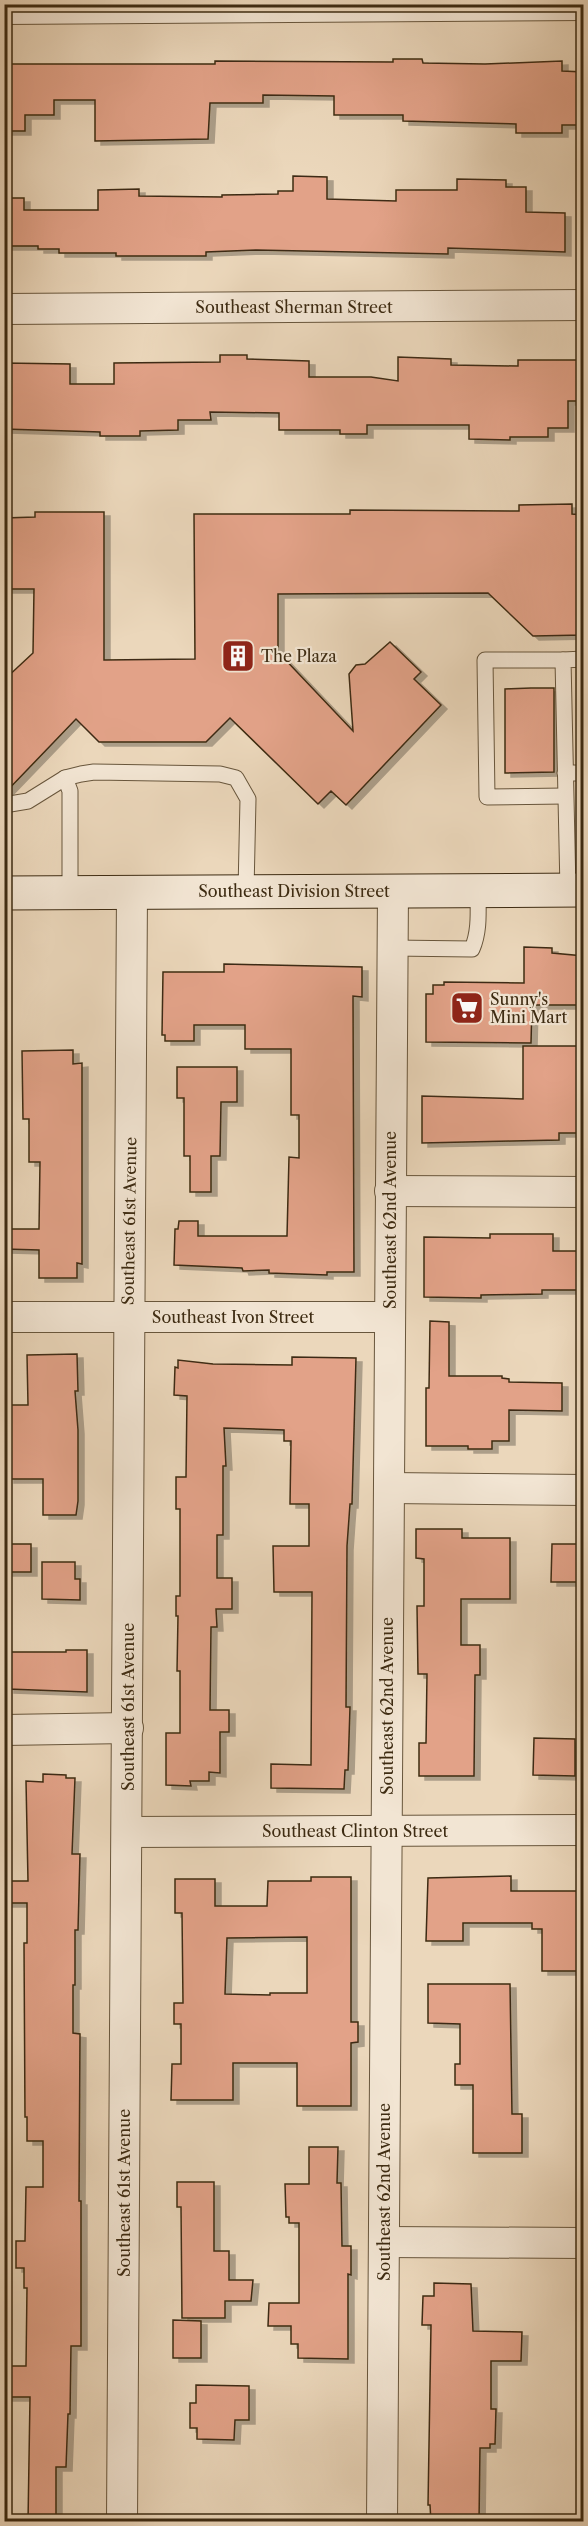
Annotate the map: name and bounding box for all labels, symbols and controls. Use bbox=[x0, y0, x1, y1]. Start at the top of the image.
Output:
street label: Southeast Sherman Street bbox=[195, 297, 393, 317]
building icon: The Plaza bbox=[220, 638, 256, 674]
place label: The Plaza bbox=[261, 646, 337, 666]
street label: Southeast Division Street bbox=[198, 881, 390, 901]
place label: Sunny's Mini Mart bbox=[490, 989, 567, 1027]
supermarket icon: Sunny's Mini Mart bbox=[449, 990, 485, 1026]
street label: Southeast 62nd Avenue bbox=[380, 1131, 400, 1309]
street label: Southeast 61st Avenue bbox=[118, 1137, 140, 1305]
street label: Southeast Ivon Street bbox=[152, 1307, 315, 1327]
street label: Southeast 62nd Avenue bbox=[377, 1617, 397, 1795]
street label: Southeast 61st Avenue bbox=[118, 1623, 138, 1791]
street label: Southeast Clinton Street bbox=[262, 1821, 448, 1841]
street label: Southeast 62nd Avenue bbox=[374, 2103, 394, 2281]
street label: Southeast 61st Avenue bbox=[114, 2109, 134, 2277]

